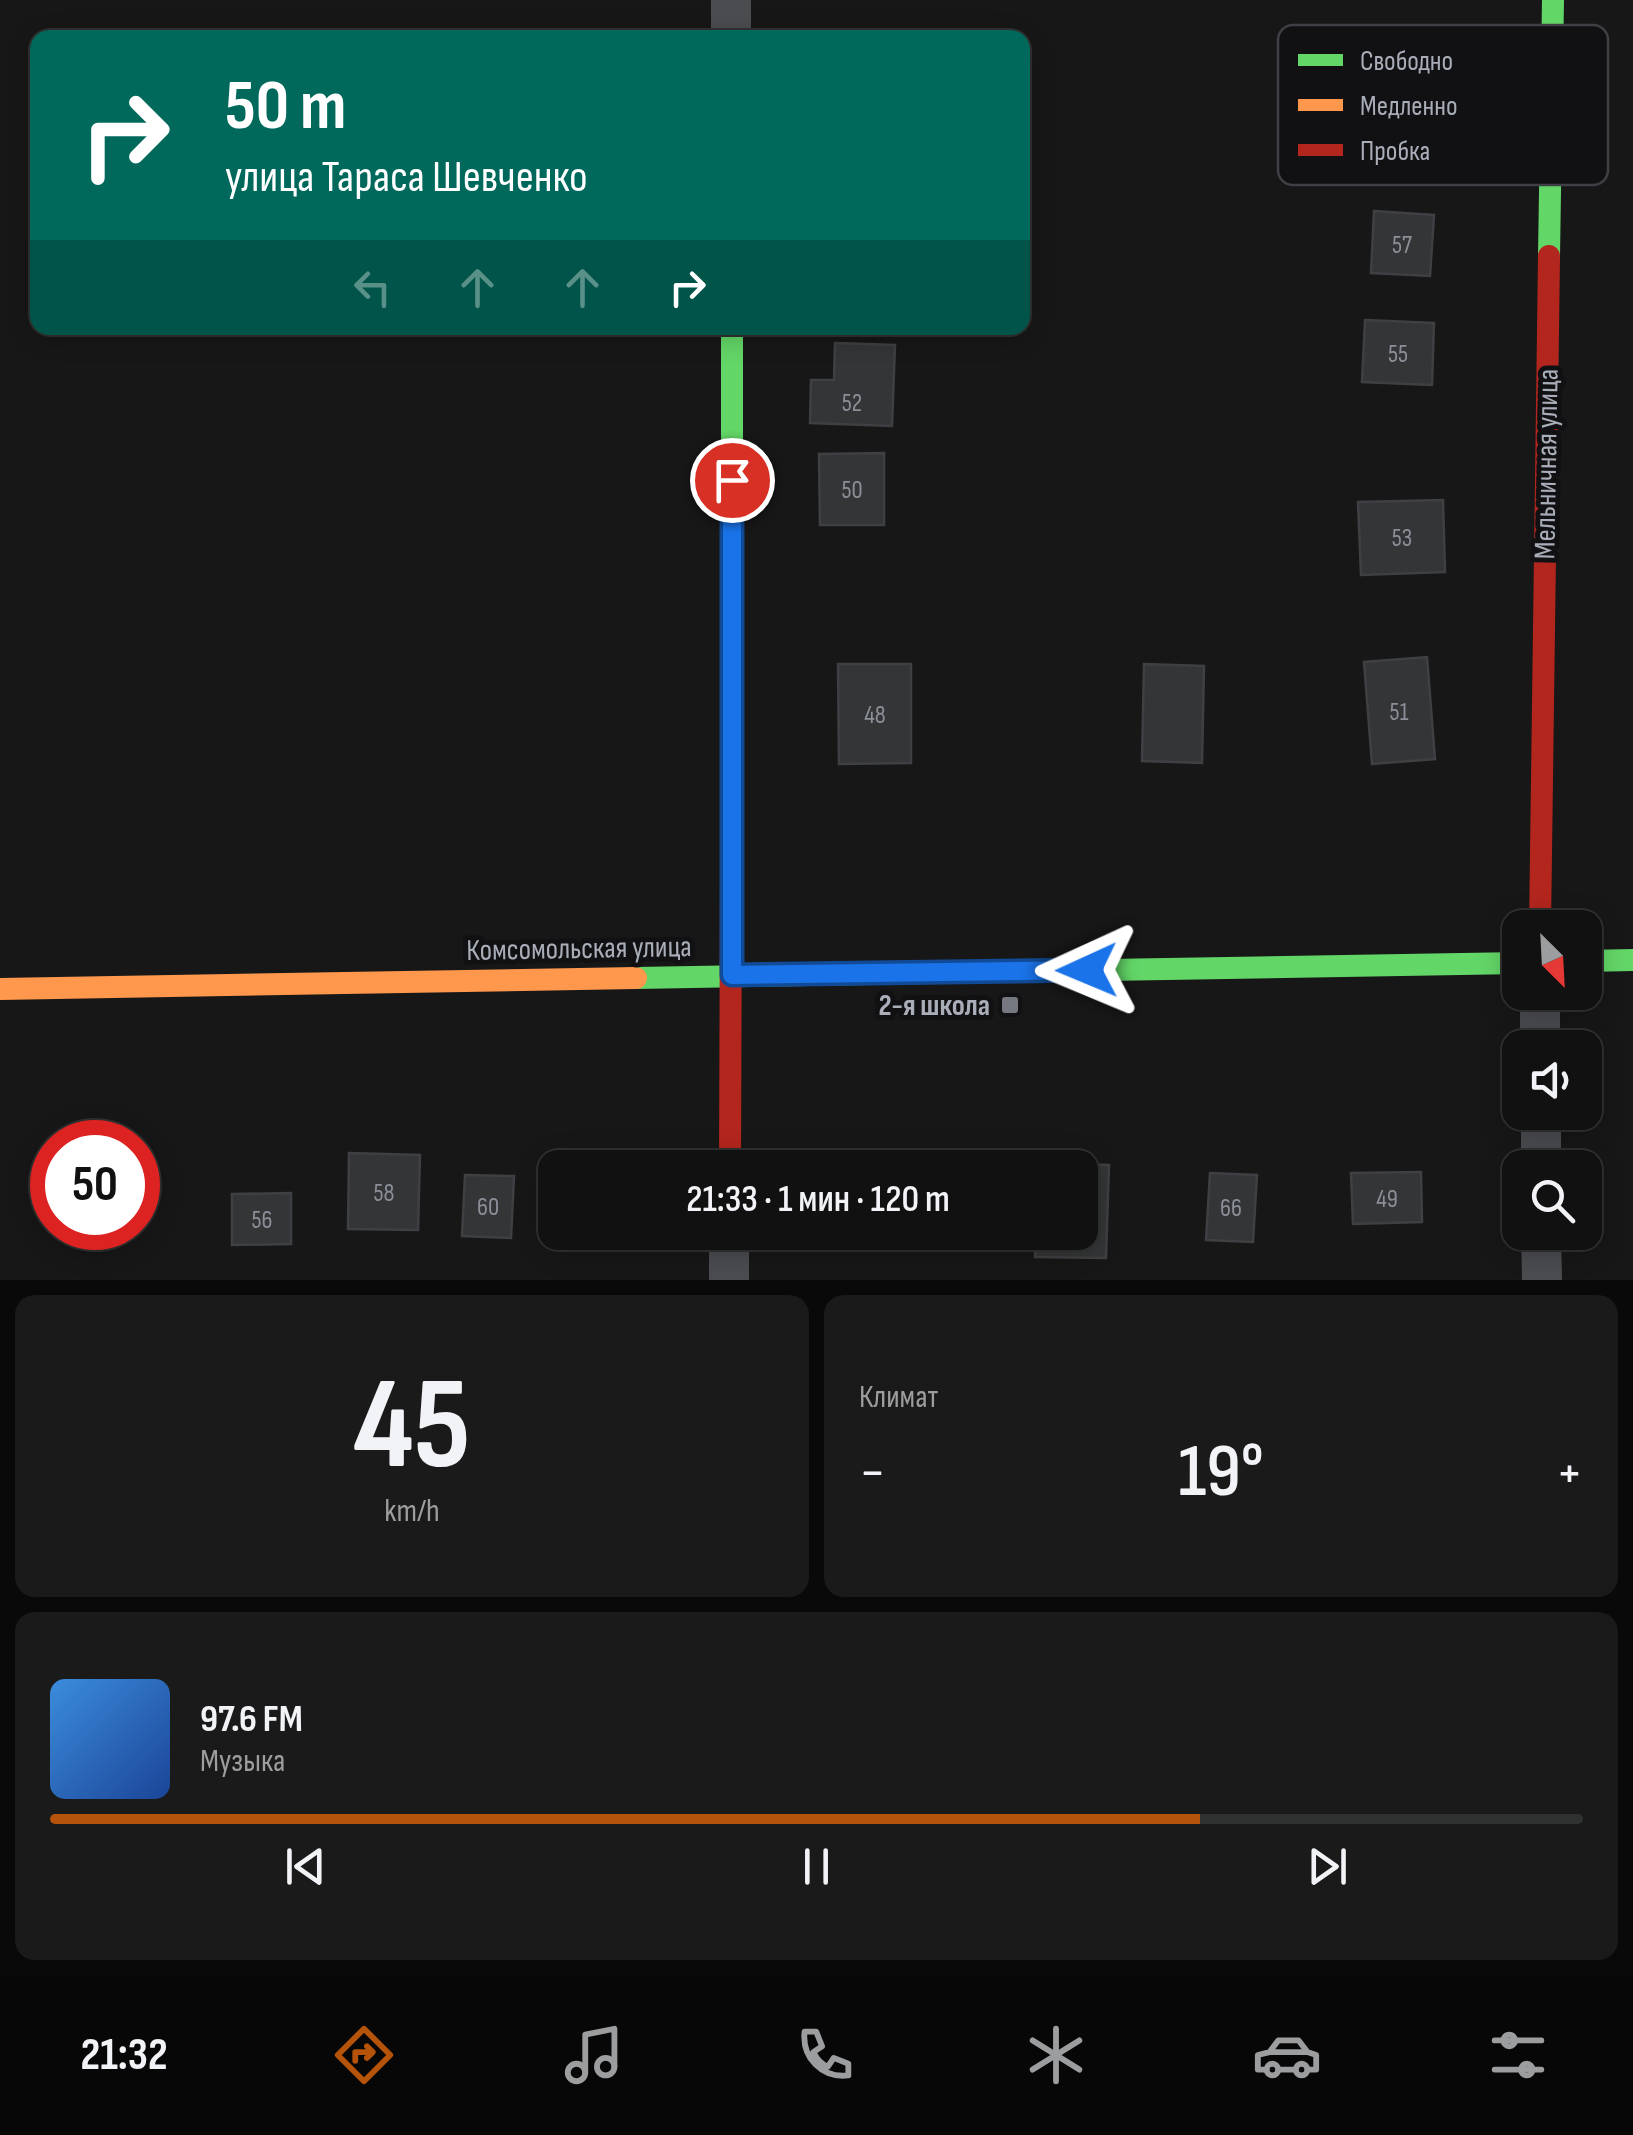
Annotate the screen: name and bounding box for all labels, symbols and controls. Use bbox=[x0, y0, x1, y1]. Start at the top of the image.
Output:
legend bbox=[1278, 25, 1608, 185]
text: Свободно bbox=[1360, 45, 1453, 78]
text: 50 m bbox=[225, 65, 346, 149]
icon: right bbox=[60, 70, 190, 200]
text: Медленно bbox=[1360, 90, 1458, 123]
text: Пробка bbox=[1360, 135, 1430, 168]
text: улица Тараса Шевченко bbox=[225, 150, 588, 205]
house number: 57 bbox=[1392, 230, 1412, 261]
icon: left bbox=[345, 260, 400, 315]
icon: ahead bbox=[450, 260, 505, 315]
icon: ahead bbox=[555, 260, 610, 315]
icon: right bbox=[660, 260, 715, 315]
house number: 55 bbox=[1388, 339, 1408, 370]
street label: Мельничная улица bbox=[1527, 368, 1567, 560]
house number: 52 bbox=[842, 388, 862, 419]
pin bbox=[690, 438, 775, 523]
icon: arrive bbox=[705, 453, 760, 508]
house number: 50 bbox=[841, 475, 863, 506]
house number: 53 bbox=[1392, 523, 1412, 554]
house number: 51 bbox=[1390, 697, 1409, 728]
house number: 48 bbox=[864, 700, 886, 731]
north arrow bbox=[1502, 910, 1602, 1010]
map controls bbox=[1502, 910, 1602, 1250]
position arrow bbox=[1035, 918, 1139, 1022]
street label: Комсомольская улица bbox=[466, 929, 692, 969]
place label: 2-я школа bbox=[878, 988, 990, 1024]
marker: 2-я школа bbox=[999, 994, 1021, 1016]
button: sound bbox=[1502, 1030, 1602, 1130]
speed limit sign: 50 bbox=[30, 1120, 160, 1250]
button: search bbox=[1502, 1150, 1602, 1250]
text: 21:33 · 1 мин · 120 m bbox=[686, 1177, 950, 1222]
house number: 58 bbox=[373, 1178, 395, 1209]
house number: 49 bbox=[1376, 1184, 1398, 1215]
house number: 60 bbox=[477, 1192, 499, 1223]
house number: 66 bbox=[1220, 1193, 1242, 1224]
house number: 56 bbox=[252, 1205, 272, 1236]
text: 45 bbox=[353, 1349, 471, 1505]
text: Климат bbox=[859, 1378, 938, 1417]
text: 19° bbox=[1178, 1427, 1264, 1518]
text: − bbox=[859, 1440, 886, 1507]
text: + bbox=[1556, 1440, 1583, 1507]
text: km/h bbox=[384, 1492, 440, 1531]
text: 97.6 FM bbox=[200, 1697, 303, 1742]
text: Музыка bbox=[200, 1742, 285, 1781]
icon: previous bbox=[278, 1839, 333, 1894]
icon: pause bbox=[789, 1839, 844, 1894]
icon: next bbox=[1300, 1839, 1355, 1894]
icon: directions bbox=[329, 2020, 399, 2090]
icon: music bbox=[559, 2020, 629, 2090]
icon: phone bbox=[790, 2020, 860, 2090]
icon: climate bbox=[1021, 2020, 1091, 2090]
icon: car bbox=[1252, 2020, 1322, 2090]
icon: filters bbox=[1483, 2020, 1553, 2090]
text: 21:32 bbox=[80, 2028, 168, 2083]

